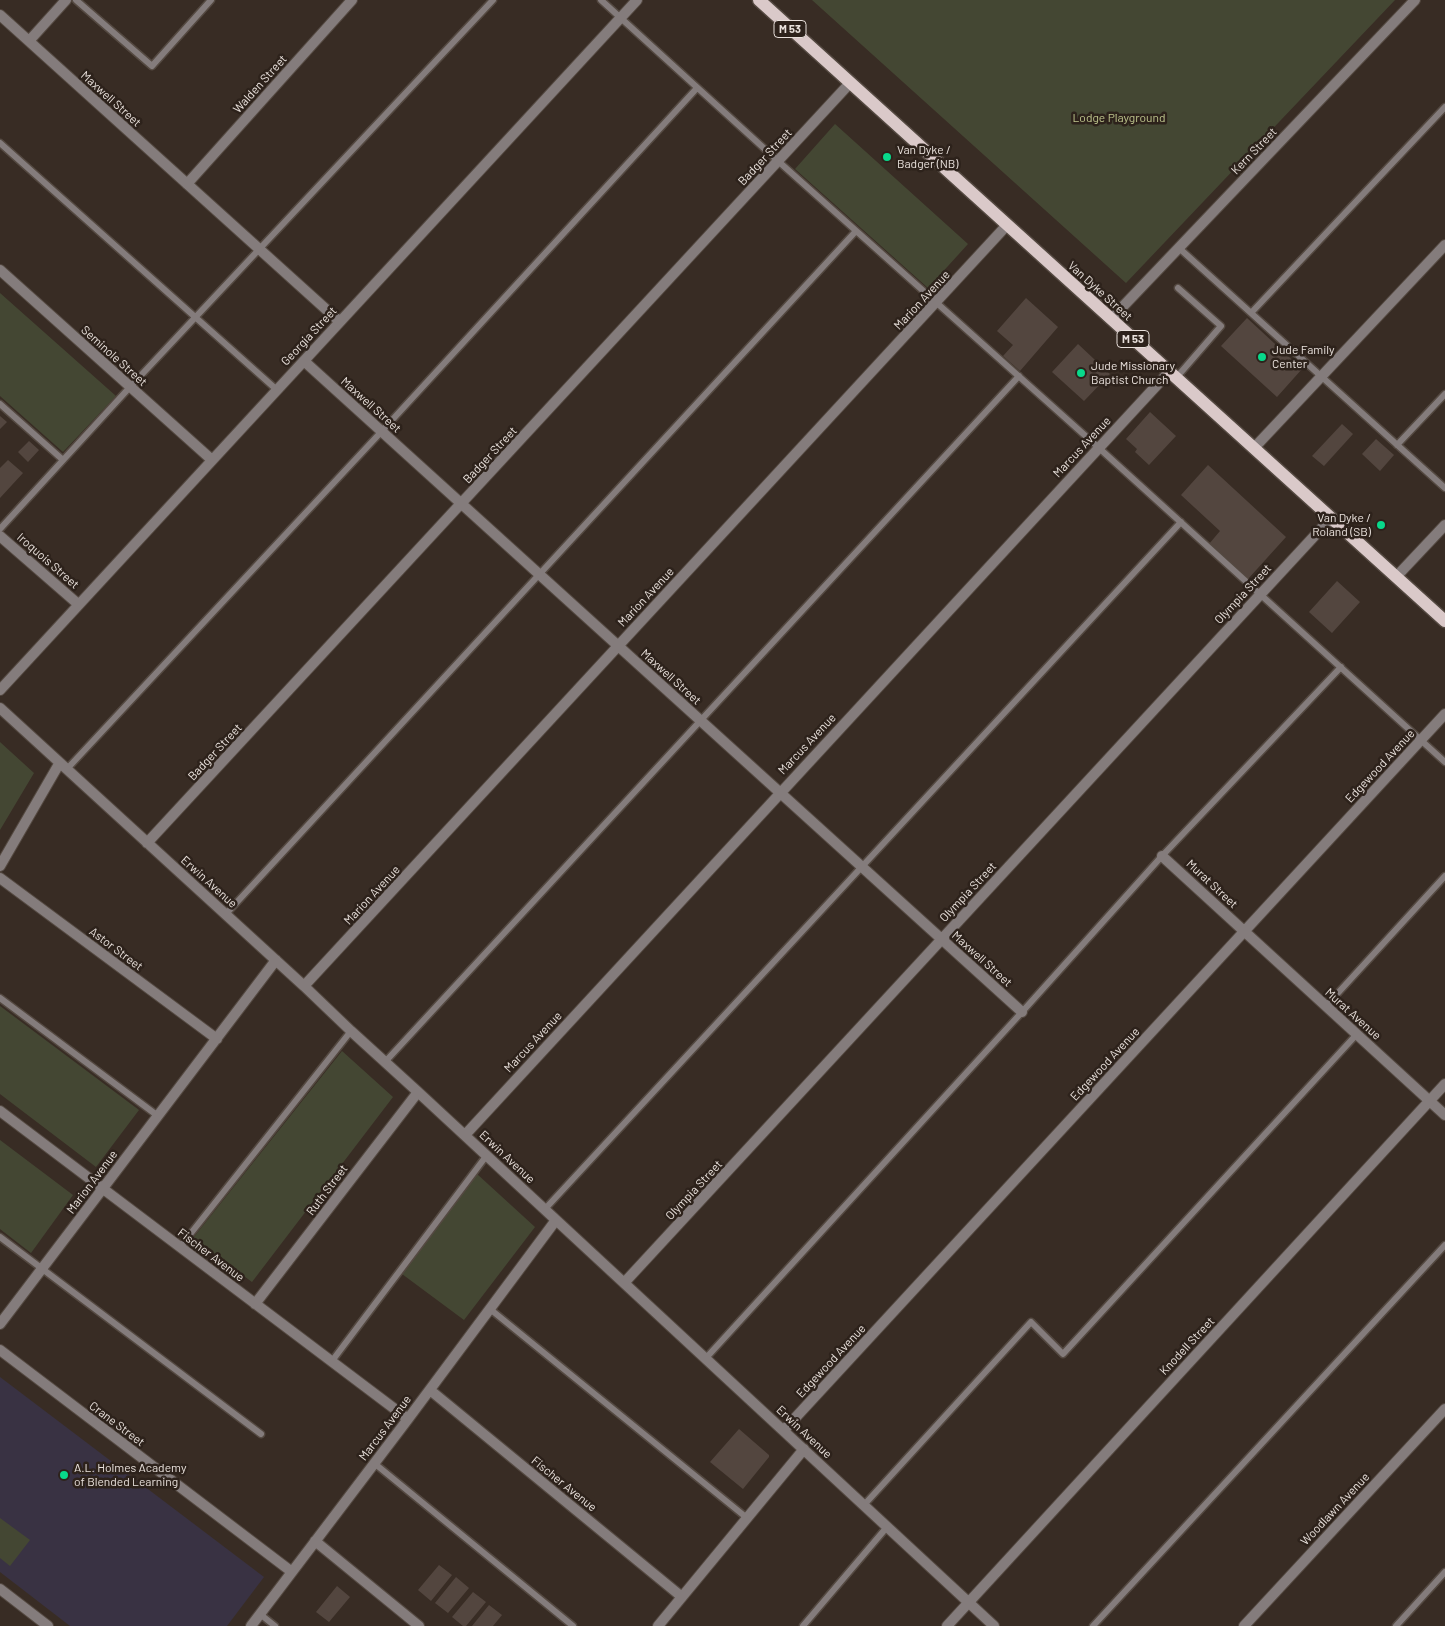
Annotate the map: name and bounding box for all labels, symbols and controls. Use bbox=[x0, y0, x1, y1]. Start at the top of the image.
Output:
road number: M 53 bbox=[774, 20, 806, 38]
street label: Walden Street bbox=[230, 52, 290, 116]
street label: Maxwell Street bbox=[78, 68, 144, 130]
park label: Lodge Playground bbox=[1073, 111, 1165, 125]
street label: Kern Street bbox=[1228, 125, 1280, 177]
street label: Badger Street bbox=[735, 126, 795, 188]
place label: Van Dyke / Badger (NB) bbox=[897, 143, 958, 171]
marker: Van Dyke / Badger (NB) bbox=[881, 151, 893, 163]
street label: Van Dyke Street bbox=[1065, 258, 1135, 324]
street label: Marion Avenue bbox=[891, 267, 953, 333]
street label: Georgia Street bbox=[278, 304, 340, 368]
street label: Seminole Street bbox=[78, 323, 150, 389]
road number: M 53 bbox=[1117, 330, 1149, 348]
place label: Jude Family Center bbox=[1272, 343, 1335, 371]
marker: Jude Family Center bbox=[1256, 351, 1268, 363]
place label: Jude Missionary Baptist Church bbox=[1091, 359, 1175, 387]
marker: Jude Missionary Baptist Church bbox=[1075, 367, 1087, 379]
street label: Maxwell Street bbox=[338, 374, 404, 436]
street label: Marcus Avenue bbox=[1050, 414, 1114, 480]
street label: Badger Street bbox=[460, 424, 520, 486]
place label: Van Dyke / Roland (SB) bbox=[1312, 511, 1371, 539]
marker: Van Dyke / Roland (SB) bbox=[1375, 519, 1387, 531]
street label: Iroquois Street bbox=[14, 530, 82, 592]
street label: Olympia Street bbox=[1212, 561, 1274, 627]
street label: Marion Avenue bbox=[615, 564, 677, 630]
street label: Maxwell Street bbox=[638, 646, 704, 708]
street label: Marcus Avenue bbox=[775, 711, 839, 777]
street label: Badger Street bbox=[185, 721, 245, 783]
street label: Edgewood Avenue bbox=[1342, 726, 1418, 806]
street label: Erwin Avenue bbox=[178, 853, 240, 911]
street label: Murat Street bbox=[1183, 857, 1241, 911]
street label: Olympia Street bbox=[937, 859, 999, 925]
street label: Marion Avenue bbox=[341, 862, 403, 928]
street label: Astor Street bbox=[86, 924, 146, 974]
street label: Maxwell Street bbox=[949, 928, 1015, 990]
street label: Murat Avenue bbox=[1322, 985, 1384, 1043]
street label: Marcus Avenue bbox=[501, 1009, 565, 1075]
street label: Edgewood Avenue bbox=[1067, 1024, 1143, 1104]
street label: Erwin Avenue bbox=[476, 1128, 538, 1186]
street label: Marion Avenue bbox=[63, 1147, 121, 1217]
street label: Olympia Street bbox=[663, 1157, 725, 1223]
street label: Ruth Street bbox=[303, 1162, 351, 1218]
street label: Fischer Avenue bbox=[175, 1225, 247, 1285]
street label: Knodell Street bbox=[1157, 1314, 1217, 1378]
street label: Edgewood Avenue bbox=[793, 1321, 869, 1401]
street label: Marcus Avenue bbox=[356, 1393, 414, 1463]
street label: Crane Street bbox=[86, 1398, 148, 1450]
street label: Erwin Avenue bbox=[773, 1403, 835, 1461]
street label: Fischer Avenue bbox=[529, 1453, 599, 1515]
place label: A.L. Holmes Academy of Blended Learning bbox=[74, 1461, 186, 1489]
marker: A.L. Holmes Academy of Blended Learning bbox=[58, 1469, 70, 1481]
street label: Woodlawn Avenue bbox=[1298, 1470, 1372, 1548]

